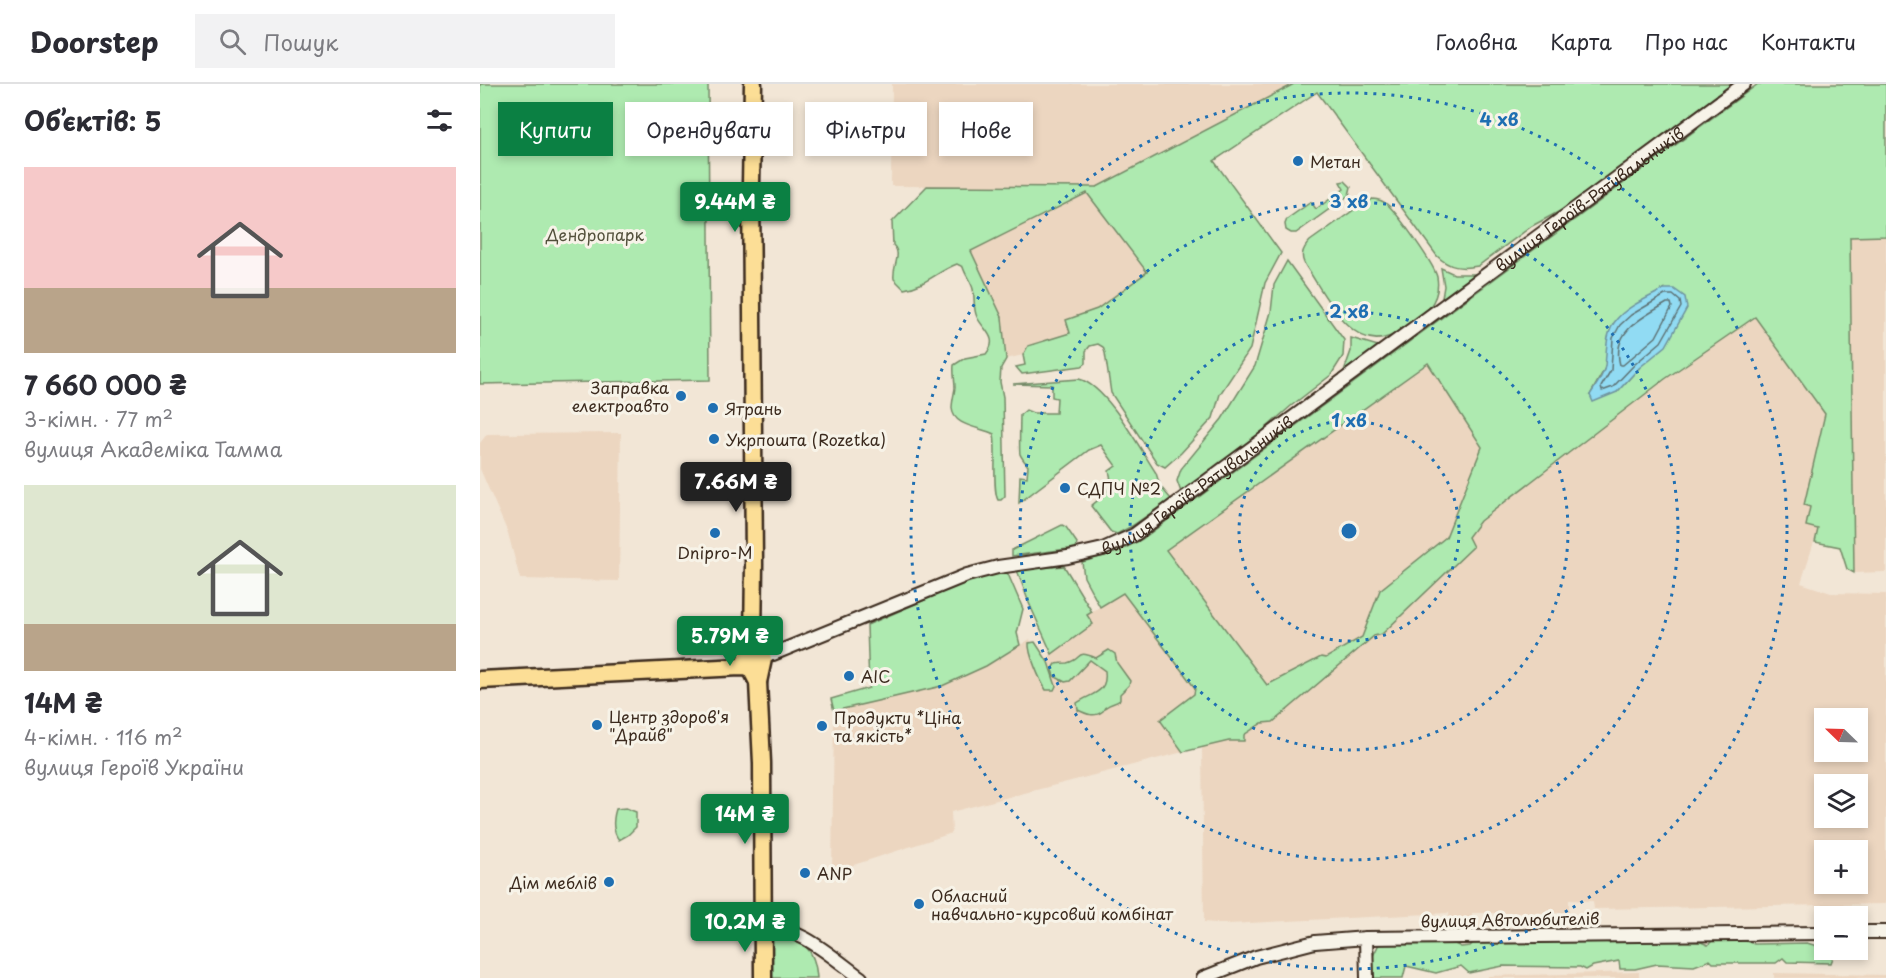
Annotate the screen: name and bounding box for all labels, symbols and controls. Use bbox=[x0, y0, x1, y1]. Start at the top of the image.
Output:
search box bbox=[195, 14, 615, 68]
text: Doorstep bbox=[30, 20, 159, 63]
icon: search bbox=[216, 25, 249, 58]
text: Пошук bbox=[264, 25, 338, 58]
text: Головна bbox=[1436, 25, 1517, 57]
text: Карта bbox=[1550, 25, 1612, 57]
text: Про нас bbox=[1645, 25, 1728, 57]
text: Контакти bbox=[1761, 25, 1856, 57]
text: Об’єктів: 5 bbox=[24, 101, 162, 140]
chip: Купити bbox=[498, 102, 613, 156]
chip: Орендувати bbox=[625, 102, 793, 156]
chip: Фільтри bbox=[805, 102, 927, 156]
chip: Нове bbox=[939, 102, 1033, 156]
icon: filters bbox=[423, 104, 456, 137]
text: 4 хв bbox=[1479, 105, 1519, 132]
street label: вулиця Героїв-Рятувальників bbox=[1489, 121, 1689, 277]
place label: Метан bbox=[1310, 149, 1361, 173]
marker: Метан bbox=[1291, 154, 1305, 168]
pin: 9.44M ₴ bbox=[680, 182, 790, 233]
text: 9.44M ₴ bbox=[694, 186, 776, 216]
text: 3 хв bbox=[1330, 187, 1368, 214]
icon: home bbox=[186, 206, 294, 314]
park label: Дендропарк bbox=[545, 222, 644, 246]
text: 2 хв bbox=[1329, 297, 1369, 324]
text: 7 660 000 ₴ bbox=[24, 365, 187, 404]
place label: Заправка електроавто bbox=[572, 375, 669, 417]
marker: Заправка електроавто bbox=[674, 389, 688, 403]
place label: Ятрань bbox=[724, 396, 782, 420]
marker: Ятрань bbox=[706, 401, 720, 415]
text: 3-кімн. · 77 m² bbox=[24, 404, 173, 434]
text: 1 хв bbox=[1331, 406, 1367, 433]
street label: вулиця Героїв-Рятувальників bbox=[1097, 409, 1298, 560]
place label: Укрпошта (Rozetka) bbox=[726, 427, 886, 451]
marker: Укрпошта (Rozetka) bbox=[707, 432, 721, 446]
text: вулиця Академіка Тамма bbox=[24, 434, 282, 464]
pin: 7.66M ₴ bbox=[681, 462, 791, 513]
text: 7.66M ₴ bbox=[694, 466, 778, 496]
place label: СДПЧ №2 bbox=[1077, 476, 1161, 500]
marker: СДПЧ №2 bbox=[1058, 481, 1072, 495]
centre of rings bbox=[1339, 521, 1359, 541]
icon: home bbox=[186, 524, 294, 632]
marker: Dnipro-M bbox=[708, 526, 722, 540]
place label: Dnipro-M bbox=[677, 540, 753, 564]
pin: 5.79M ₴ bbox=[675, 616, 785, 667]
text: 5.79M ₴ bbox=[691, 620, 769, 650]
place label: АІС bbox=[861, 664, 891, 688]
marker: АІС bbox=[842, 669, 856, 683]
text: 14M ₴ bbox=[24, 683, 102, 722]
place label: Центр здоров'я "Драйв" bbox=[609, 704, 729, 746]
place label: Продукти *Ціна та якість* bbox=[834, 705, 961, 747]
north arrow bbox=[1814, 708, 1868, 762]
map controls bbox=[1814, 708, 1868, 960]
marker: Центр здоров'я "Драйв" bbox=[590, 718, 604, 732]
marker: Продукти *Ціна та якість* bbox=[815, 719, 829, 733]
text: 4-кімн. · 116 m² bbox=[24, 722, 183, 752]
text: вулиця Героїв України bbox=[24, 752, 244, 782]
button: layers bbox=[1814, 774, 1868, 828]
pin: 14M ₴ bbox=[703, 794, 787, 845]
text: 14M ₴ bbox=[715, 798, 775, 828]
button: + bbox=[1814, 840, 1868, 894]
place label: ANP bbox=[817, 861, 852, 885]
marker: ANP bbox=[798, 866, 812, 880]
place label: Дім меблів bbox=[509, 870, 597, 894]
marker: Дім меблів bbox=[602, 875, 616, 889]
place label: Обласний навчально-курсовий комбінат bbox=[931, 883, 1174, 925]
marker: Обласний навчально-курсовий комбінат bbox=[912, 897, 926, 911]
pin: 10.2M ₴ bbox=[690, 902, 800, 953]
street label: вулиця Автолюбителів bbox=[1420, 905, 1600, 933]
text: 10.2M ₴ bbox=[705, 906, 785, 936]
button: − bbox=[1814, 906, 1868, 960]

